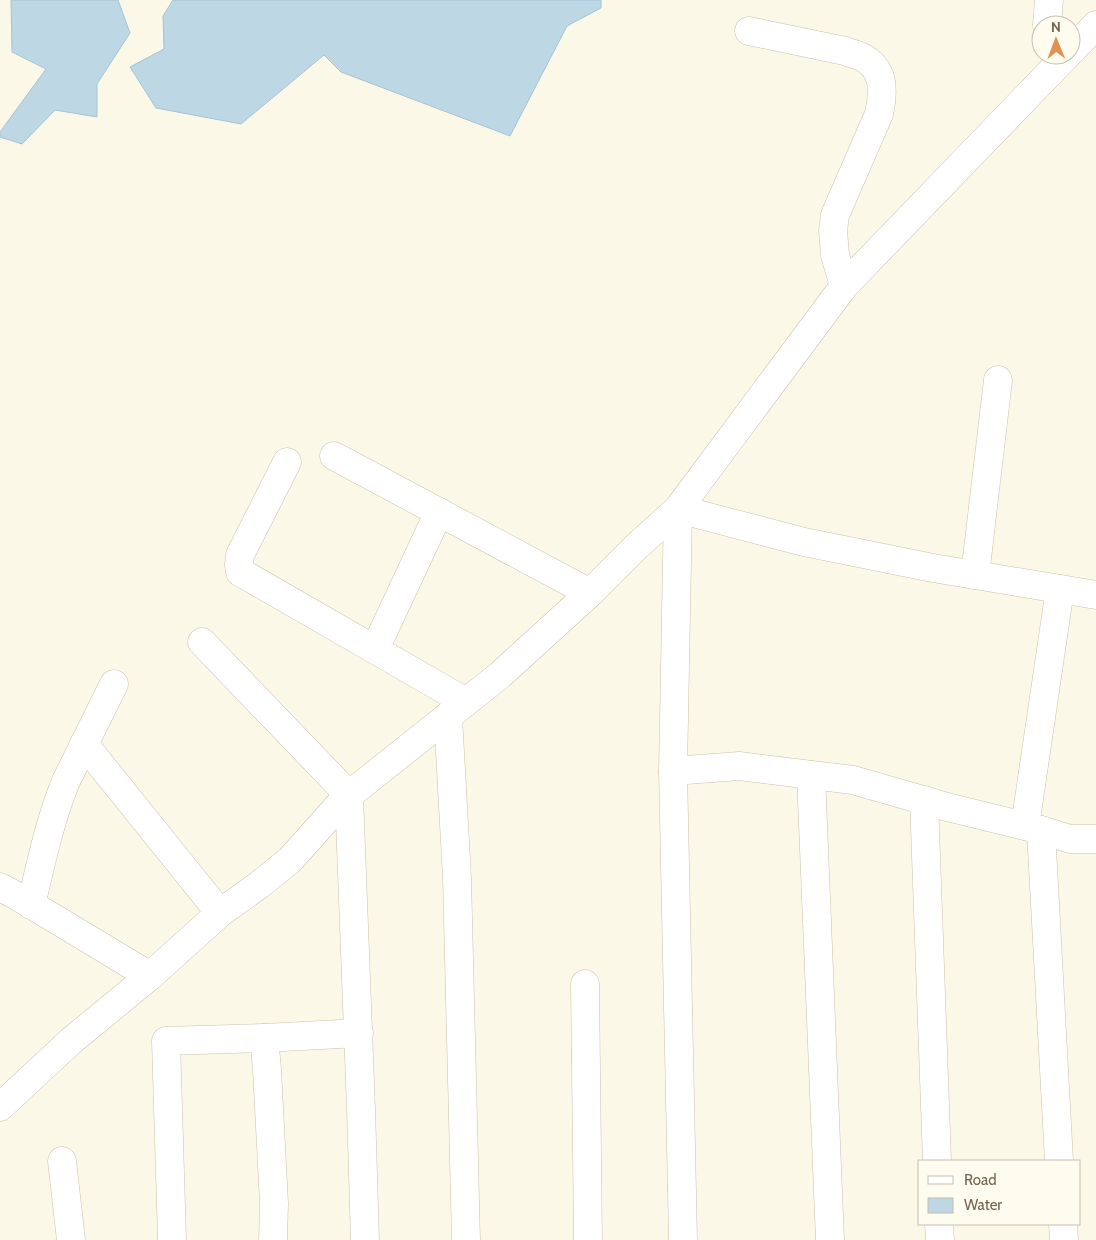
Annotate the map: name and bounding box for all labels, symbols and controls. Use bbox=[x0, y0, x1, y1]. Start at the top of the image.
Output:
north arrow bbox=[1031, 15, 1081, 65]
text: N bbox=[1051, 18, 1061, 36]
legend bbox=[918, 1160, 1081, 1225]
text: Road bbox=[964, 1171, 997, 1189]
text: Water bbox=[964, 1196, 1002, 1214]

